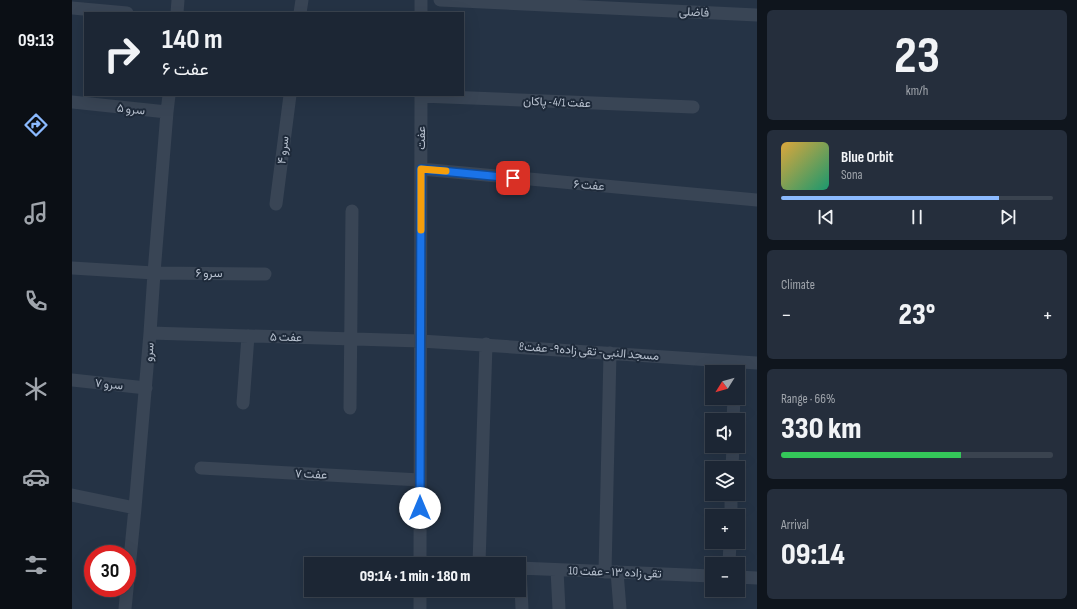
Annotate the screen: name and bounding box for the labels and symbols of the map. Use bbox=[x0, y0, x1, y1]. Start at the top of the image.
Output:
street label: فاضلی bbox=[678, 4, 709, 21]
street label: عفت 4/1- پاکان bbox=[523, 94, 591, 111]
street label: سرو ۵ bbox=[116, 101, 146, 118]
street label: عفت bbox=[414, 126, 429, 150]
street label: سرو ۴ bbox=[274, 135, 293, 165]
pin bbox=[496, 161, 530, 195]
street label: عفت ۶ bbox=[573, 177, 605, 194]
street label: سرو ۶ bbox=[195, 266, 223, 281]
street label: عفت ۵ bbox=[270, 330, 302, 345]
street label: مسجد النبی- تقی زاده۹- عفت8 bbox=[518, 339, 660, 364]
street label: سرو bbox=[141, 342, 158, 362]
north arrow bbox=[705, 365, 745, 405]
street label: سرو ۷ bbox=[94, 376, 124, 393]
street label: عفت ۷ bbox=[294, 466, 328, 483]
position arrow bbox=[399, 487, 441, 529]
speed limit sign: 30 bbox=[84, 545, 136, 597]
street label: تقی زاده ۱۳ - عفت 10 bbox=[568, 563, 662, 582]

